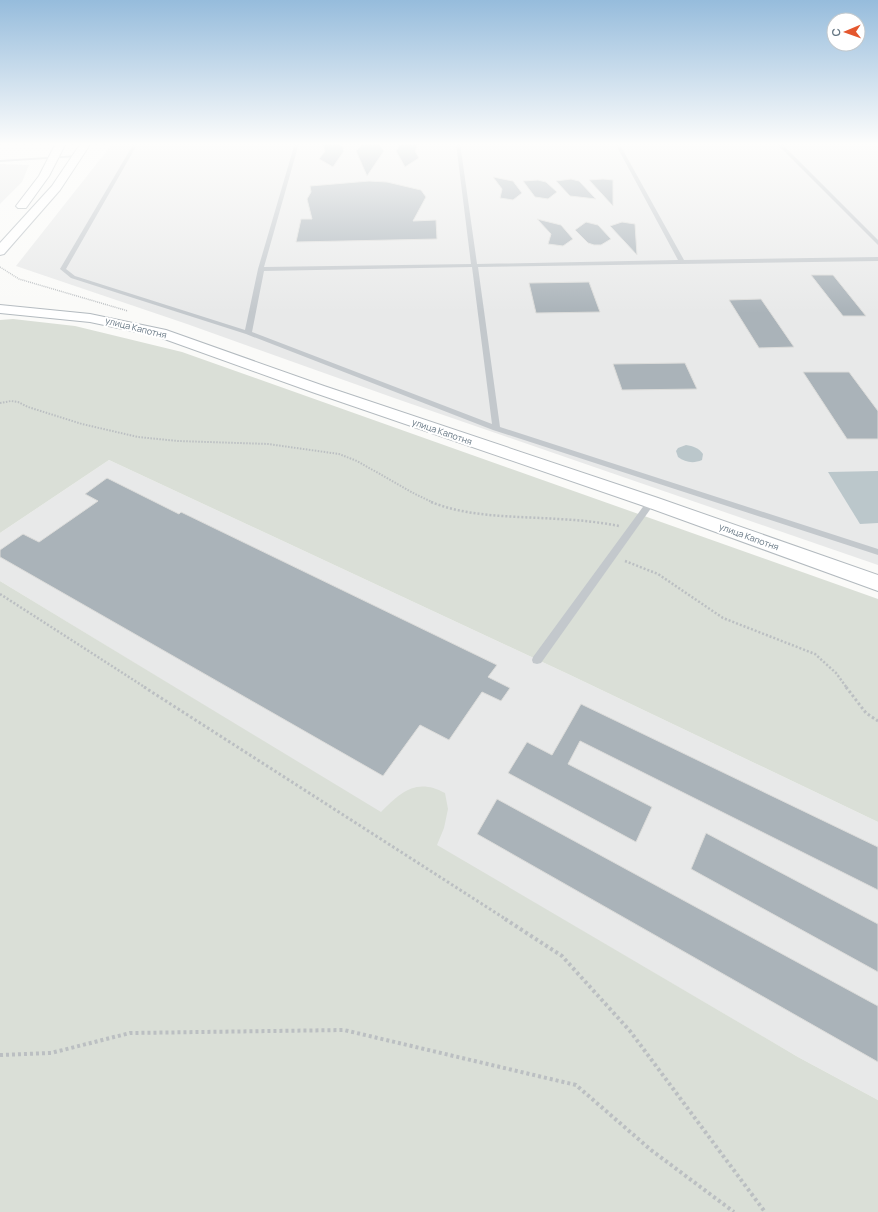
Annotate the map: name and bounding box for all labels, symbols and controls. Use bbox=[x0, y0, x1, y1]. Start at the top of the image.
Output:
north arrow bbox=[826, 12, 866, 52]
text: С bbox=[828, 28, 843, 37]
street label: улица Капотня bbox=[104, 314, 168, 341]
street label: улица Капотня bbox=[410, 415, 474, 448]
street label: улица Капотня bbox=[717, 520, 781, 553]

